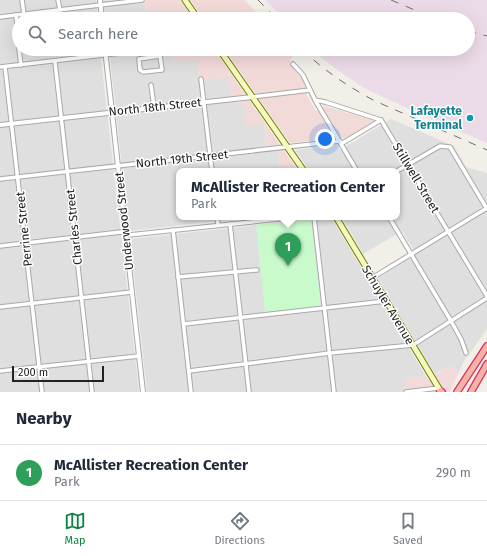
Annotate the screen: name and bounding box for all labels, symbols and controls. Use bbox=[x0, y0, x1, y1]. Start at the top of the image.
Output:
search box bbox=[12, 12, 475, 56]
icon: search bbox=[26, 23, 48, 45]
text: Search here bbox=[58, 25, 138, 43]
street label: North 18th Street bbox=[108, 95, 203, 119]
place label: Lafayette Terminal bbox=[411, 104, 462, 132]
marker: Lafayette Terminal bbox=[465, 113, 475, 123]
your location bbox=[315, 129, 335, 149]
street label: Stillwell Street bbox=[390, 140, 443, 216]
street label: North 19th Street bbox=[135, 147, 230, 171]
popup bbox=[176, 168, 400, 220]
street label: Underwood Street bbox=[112, 170, 136, 271]
text: McAllister Recreation Center bbox=[191, 178, 385, 196]
street label: Charles Street bbox=[63, 188, 85, 266]
street label: Perrine Street bbox=[13, 190, 35, 267]
text: Park bbox=[191, 196, 217, 211]
pin: 1 bbox=[275, 233, 301, 266]
street label: Schuyler Avenue bbox=[359, 263, 417, 347]
scale bar bbox=[12, 364, 104, 383]
text: 200 m bbox=[18, 366, 48, 379]
text: Nearby bbox=[16, 408, 71, 429]
text: McAllister Recreation Center bbox=[54, 456, 248, 474]
text: 1 bbox=[26, 465, 32, 480]
text: 290 m bbox=[436, 465, 471, 480]
text: Park bbox=[54, 474, 80, 489]
tab: Map bbox=[64, 510, 86, 547]
tab: Directions bbox=[214, 510, 265, 547]
tab: Saved bbox=[393, 510, 423, 547]

